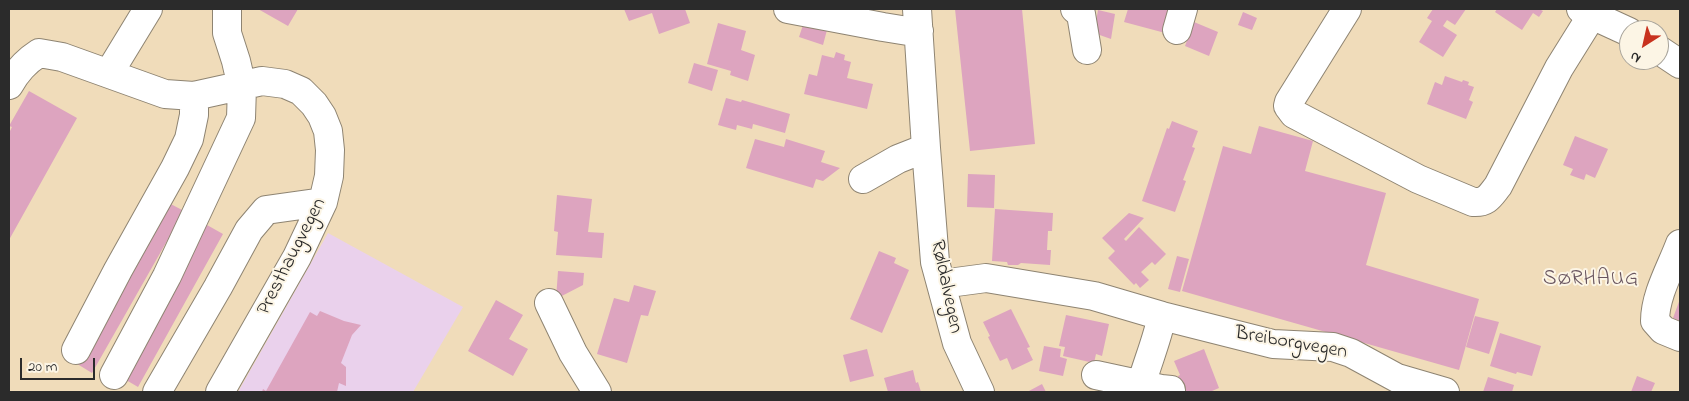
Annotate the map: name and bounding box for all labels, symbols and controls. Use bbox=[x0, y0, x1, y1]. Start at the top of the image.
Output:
north arrow bbox=[1619, 20, 1669, 70]
text: N bbox=[1626, 46, 1646, 68]
street label: Presthaugvegen bbox=[253, 194, 333, 320]
street label: Røldalvegen bbox=[923, 238, 967, 336]
district label: SØRHAUG bbox=[1542, 268, 1640, 294]
street label: Breiborgvegen bbox=[1233, 322, 1349, 366]
scale bar bbox=[22, 348, 98, 380]
text: 20 m bbox=[28, 356, 57, 378]

